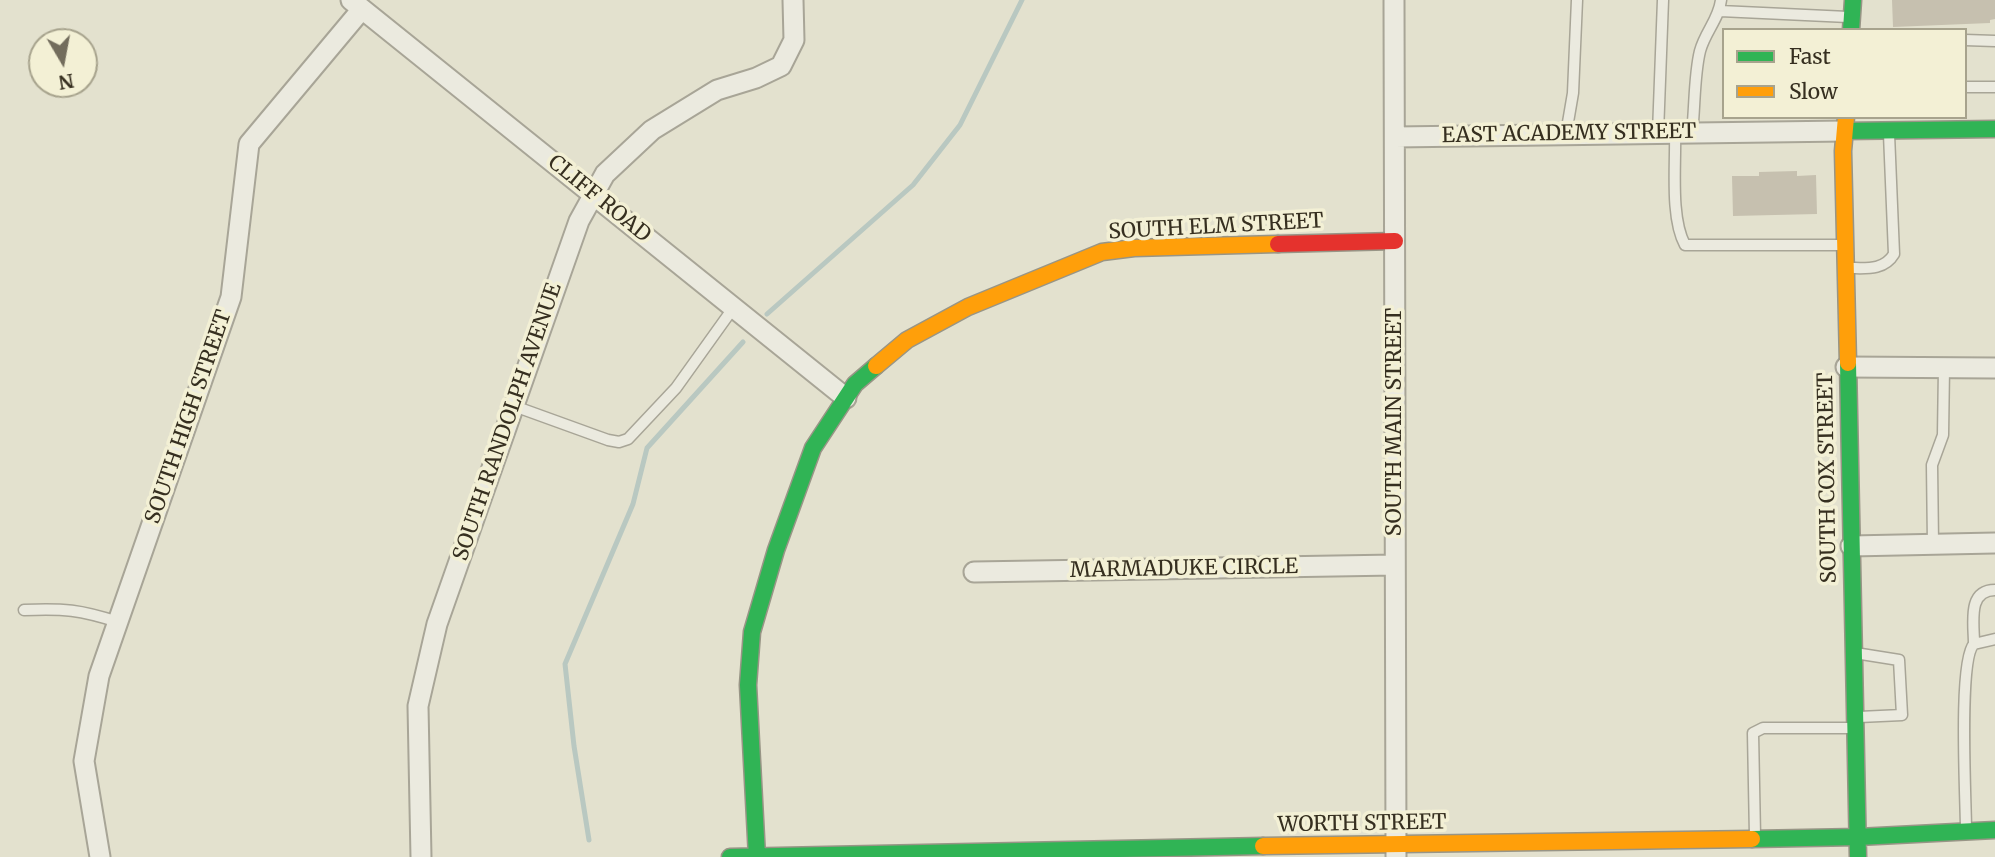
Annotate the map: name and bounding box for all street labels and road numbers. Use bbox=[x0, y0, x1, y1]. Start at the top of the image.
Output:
street label: EAST ACADEMY STREET bbox=[1441, 119, 1697, 149]
street label: CLIFF ROAD bbox=[543, 150, 655, 248]
street label: SOUTH ELM STREET bbox=[1108, 209, 1324, 245]
street label: SOUTH RANDOLPH AVENUE bbox=[449, 280, 567, 564]
street label: SOUTH HIGH STREET bbox=[141, 307, 237, 527]
street label: SOUTH MAIN STREET bbox=[1382, 308, 1408, 536]
street label: SOUTH COX STREET bbox=[1814, 372, 1842, 584]
street label: MARMADUKE CIRCLE bbox=[1070, 554, 1298, 584]
street label: WORTH STREET bbox=[1277, 810, 1447, 838]

